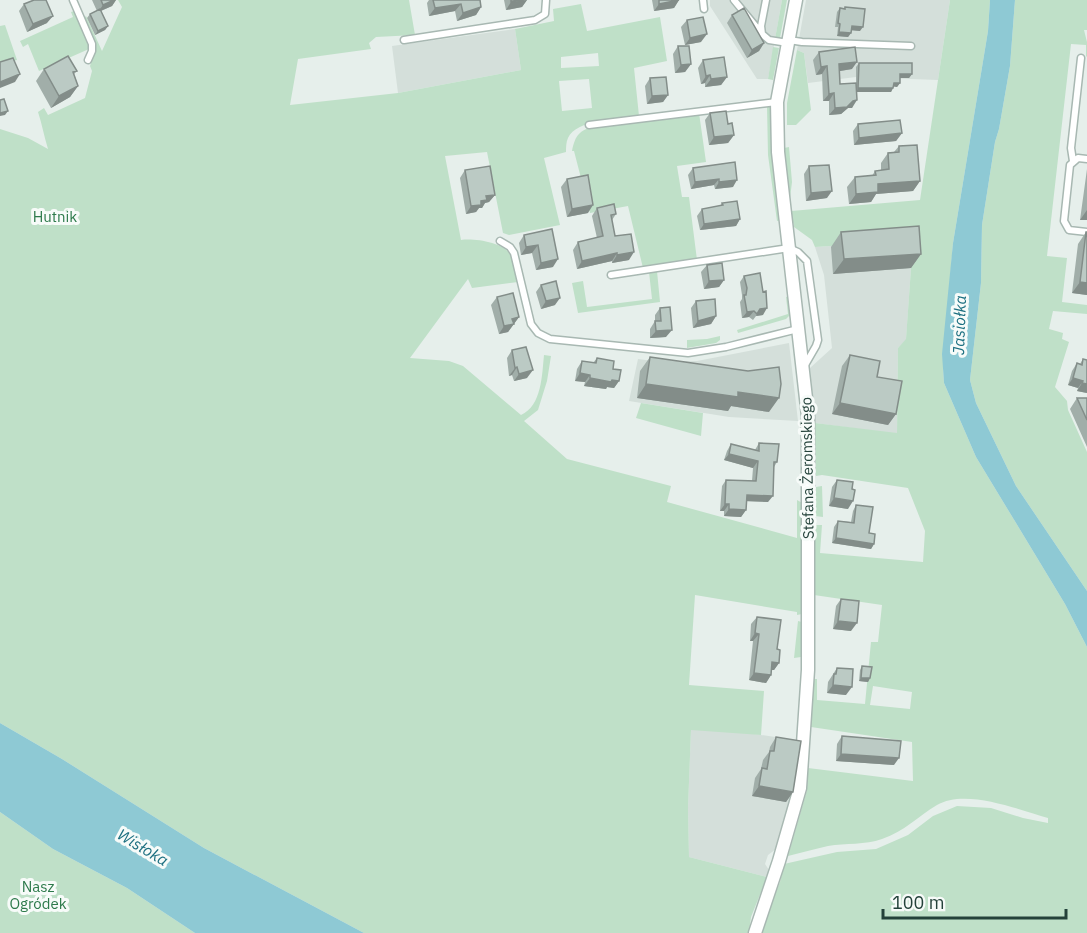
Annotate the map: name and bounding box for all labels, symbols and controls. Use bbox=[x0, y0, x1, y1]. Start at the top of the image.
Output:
park label: Hutnik bbox=[33, 207, 77, 226]
water label: Jasiołka bbox=[948, 295, 970, 355]
street label: Stefana Żeromskiego bbox=[796, 397, 818, 539]
water label: Wisłoka bbox=[114, 824, 172, 870]
park label: Nasz Ogródek bbox=[9, 877, 67, 913]
scale bar bbox=[883, 882, 1066, 920]
text: 100 m bbox=[892, 891, 944, 914]

